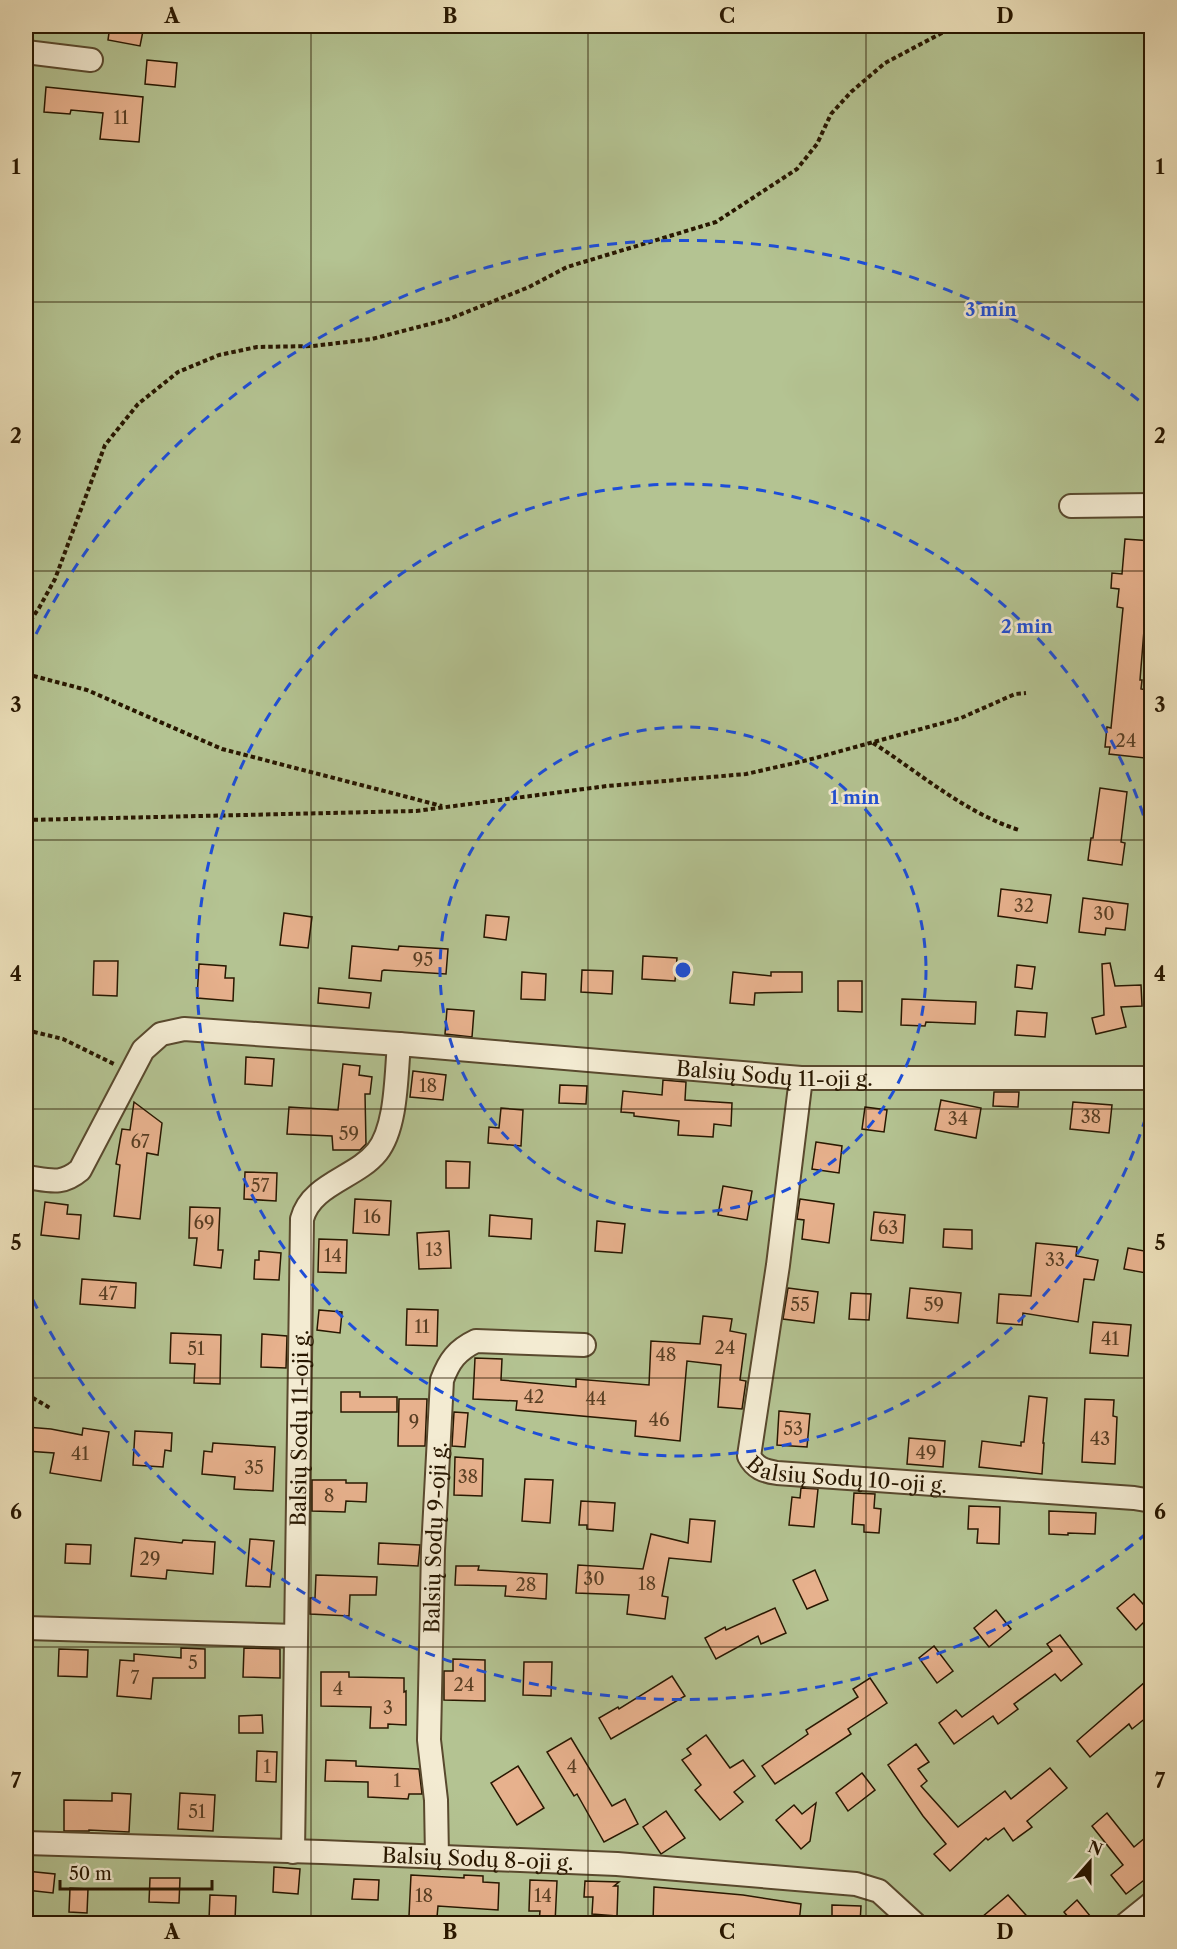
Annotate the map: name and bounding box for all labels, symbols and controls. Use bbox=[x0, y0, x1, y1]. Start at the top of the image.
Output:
text: A bbox=[163, 4, 180, 28]
text: B bbox=[443, 4, 458, 28]
text: C bbox=[719, 4, 735, 28]
text: D bbox=[996, 4, 1014, 28]
house number: 11 bbox=[113, 107, 129, 129]
text: 1 bbox=[12, 155, 21, 179]
text: 1 bbox=[1156, 155, 1165, 179]
text: 3 min bbox=[965, 299, 1017, 321]
text: 2 bbox=[10, 424, 22, 448]
text: 2 bbox=[1154, 424, 1166, 448]
text: 2 min bbox=[1001, 616, 1054, 638]
text: 3 bbox=[10, 693, 22, 717]
text: 3 bbox=[1154, 693, 1166, 717]
house number: 24 bbox=[1116, 730, 1136, 752]
text: 1 min bbox=[830, 787, 880, 809]
house number: 32 bbox=[1014, 895, 1034, 917]
house number: 30 bbox=[1093, 903, 1115, 925]
house number: 95 bbox=[413, 949, 433, 971]
centre of rings bbox=[673, 960, 693, 980]
text: 4 bbox=[10, 962, 22, 986]
text: 4 bbox=[1154, 962, 1166, 986]
street label: Balsių Sodų 11-oji g. bbox=[675, 1055, 873, 1091]
house number: 18 bbox=[419, 1075, 437, 1097]
house number: 38 bbox=[1081, 1106, 1101, 1128]
house number: 34 bbox=[948, 1108, 968, 1130]
house number: 59 bbox=[339, 1123, 359, 1145]
house number: 67 bbox=[130, 1131, 150, 1153]
house number: 57 bbox=[251, 1175, 269, 1197]
house number: 16 bbox=[363, 1206, 381, 1228]
house number: 69 bbox=[193, 1212, 215, 1234]
house number: 63 bbox=[878, 1217, 898, 1239]
text: 5 bbox=[10, 1231, 22, 1255]
text: 5 bbox=[1154, 1231, 1166, 1255]
house number: 13 bbox=[425, 1239, 443, 1261]
house number: 14 bbox=[324, 1245, 342, 1267]
house number: 33 bbox=[1045, 1249, 1065, 1271]
house number: 47 bbox=[98, 1283, 118, 1305]
house number: 55 bbox=[790, 1294, 810, 1316]
house number: 59 bbox=[924, 1294, 944, 1316]
house number: 11 bbox=[414, 1316, 430, 1338]
house number: 41 bbox=[1101, 1328, 1119, 1350]
street label: Balsių Sodų 11-oji g. bbox=[285, 1329, 313, 1527]
house number: 24 bbox=[715, 1337, 735, 1359]
house number: 51 bbox=[187, 1338, 205, 1360]
house number: 48 bbox=[655, 1344, 677, 1366]
house number: 42 bbox=[524, 1386, 544, 1408]
house number: 44 bbox=[586, 1388, 606, 1410]
house number: 46 bbox=[649, 1409, 669, 1431]
house number: 9 bbox=[409, 1411, 419, 1433]
house number: 53 bbox=[783, 1418, 803, 1440]
house number: 43 bbox=[1090, 1428, 1110, 1450]
street label: Balsių Sodų 9-oji g. bbox=[419, 1441, 451, 1634]
house number: 49 bbox=[916, 1442, 936, 1464]
house number: 41 bbox=[71, 1443, 89, 1465]
street label: Balsių Sodų 10-oji g. bbox=[742, 1451, 948, 1497]
house number: 35 bbox=[244, 1457, 264, 1479]
house number: 38 bbox=[458, 1466, 478, 1488]
house number: 8 bbox=[324, 1485, 334, 1507]
text: 6 bbox=[10, 1500, 22, 1524]
text: 6 bbox=[1154, 1500, 1166, 1524]
house number: 29 bbox=[140, 1548, 160, 1570]
house number: 30 bbox=[583, 1568, 605, 1590]
house number: 18 bbox=[638, 1573, 656, 1595]
house number: 28 bbox=[515, 1574, 537, 1596]
house number: 5 bbox=[188, 1652, 198, 1674]
house number: 7 bbox=[131, 1667, 140, 1689]
house number: 24 bbox=[454, 1674, 474, 1696]
house number: 4 bbox=[333, 1678, 343, 1700]
house number: 3 bbox=[383, 1697, 393, 1719]
house number: 1 bbox=[263, 1756, 271, 1778]
house number: 4 bbox=[567, 1756, 577, 1778]
text: 7 bbox=[11, 1769, 22, 1793]
text: 7 bbox=[1155, 1769, 1166, 1793]
house number: 1 bbox=[393, 1770, 401, 1792]
house number: 51 bbox=[188, 1801, 206, 1823]
north arrow bbox=[1060, 1832, 1120, 1892]
text: N bbox=[1085, 1836, 1106, 1860]
street label: Balsių Sodų 8-oji g. bbox=[381, 1842, 574, 1875]
scale bar bbox=[60, 1853, 212, 1891]
text: 50 m bbox=[69, 1863, 112, 1885]
house number: 18 bbox=[415, 1885, 433, 1907]
house number: 14 bbox=[534, 1885, 552, 1907]
text: A bbox=[163, 1920, 180, 1944]
text: B bbox=[443, 1920, 458, 1944]
text: C bbox=[719, 1920, 735, 1944]
text: D bbox=[996, 1920, 1014, 1944]

